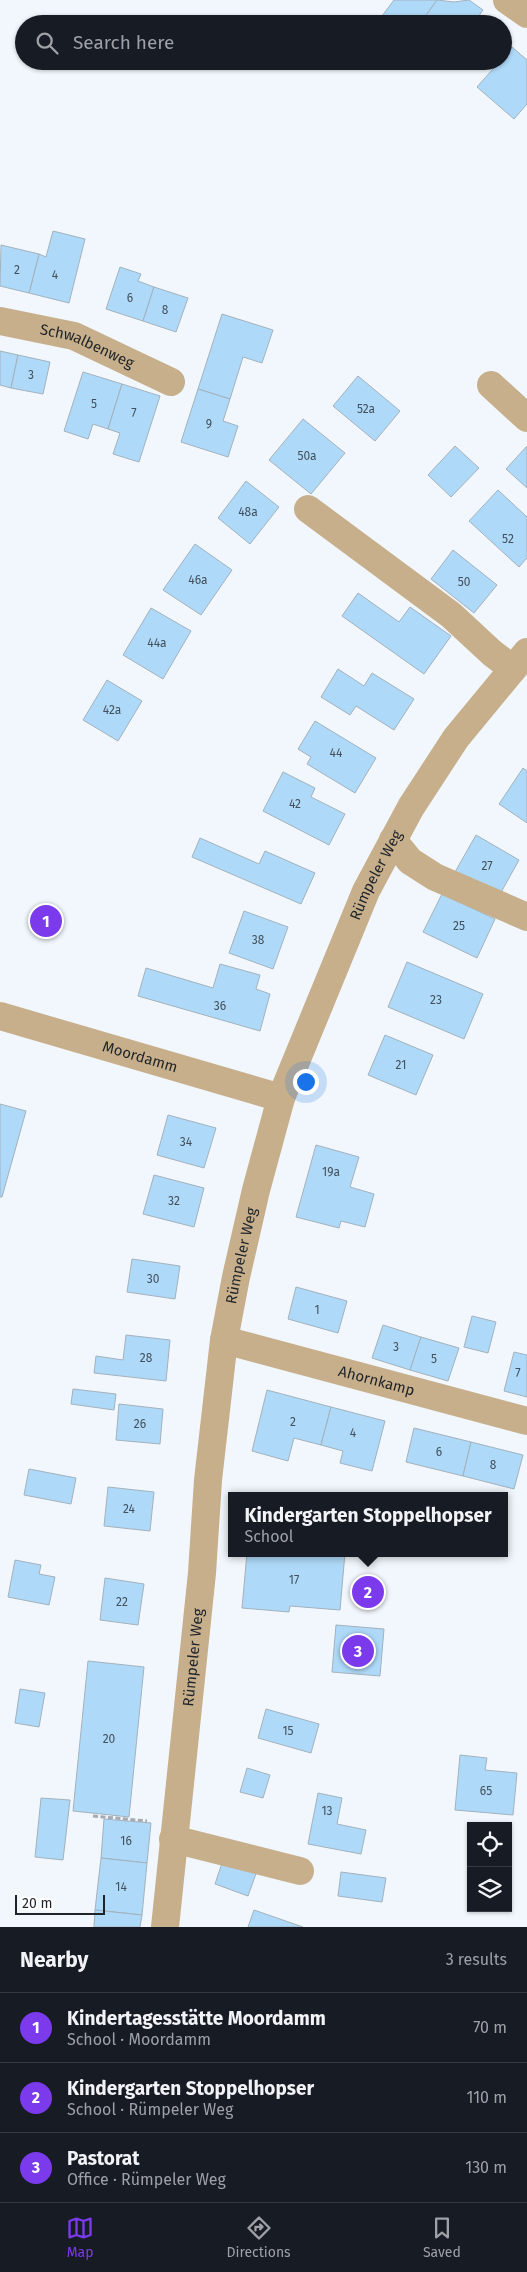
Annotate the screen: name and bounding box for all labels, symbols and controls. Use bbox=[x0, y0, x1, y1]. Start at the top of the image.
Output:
search box bbox=[15, 15, 512, 70]
icon: search bbox=[33, 29, 61, 57]
text: Search here bbox=[73, 31, 174, 54]
house number: 2 bbox=[14, 263, 20, 277]
house number: 4 bbox=[52, 268, 59, 282]
house number: 6 bbox=[127, 291, 133, 305]
house number: 8 bbox=[162, 303, 169, 317]
street label: Schwalbenweg bbox=[38, 320, 137, 372]
house number: 3 bbox=[28, 368, 34, 382]
house number: 5 bbox=[91, 397, 97, 411]
house number: 52a bbox=[357, 402, 375, 416]
house number: 7 bbox=[131, 406, 137, 420]
house number: 9 bbox=[206, 417, 212, 431]
house number: 50a bbox=[297, 449, 317, 463]
house number: 48a bbox=[238, 505, 258, 519]
house number: 52 bbox=[502, 532, 514, 546]
house number: 46a bbox=[188, 573, 208, 587]
house number: 50 bbox=[458, 575, 471, 589]
house number: 44a bbox=[147, 636, 167, 650]
house number: 42a bbox=[103, 703, 121, 717]
house number: 44 bbox=[330, 746, 343, 760]
house number: 42 bbox=[289, 797, 301, 811]
street label: Rümpeler Weg bbox=[346, 827, 406, 923]
house number: 27 bbox=[481, 859, 493, 873]
pin: 1 bbox=[30, 902, 62, 940]
house number: 25 bbox=[453, 919, 465, 933]
house number: 38 bbox=[252, 933, 265, 947]
house number: 23 bbox=[430, 993, 442, 1007]
house number: 36 bbox=[214, 999, 226, 1013]
street label: Moordamm bbox=[100, 1037, 180, 1076]
house number: 21 bbox=[396, 1058, 406, 1072]
your location bbox=[293, 1069, 319, 1095]
house number: 34 bbox=[180, 1135, 193, 1149]
house number: 19a bbox=[322, 1165, 340, 1179]
house number: 32 bbox=[168, 1194, 180, 1208]
street label: Rümpeler Weg bbox=[222, 1206, 261, 1306]
house number: 30 bbox=[147, 1272, 160, 1286]
house number: 1 bbox=[314, 1303, 320, 1317]
house number: 3 bbox=[393, 1340, 399, 1354]
house number: 28 bbox=[140, 1351, 153, 1365]
house number: 5 bbox=[431, 1352, 437, 1366]
street label: Ahornkamp bbox=[337, 1362, 417, 1400]
house number: 7 bbox=[515, 1366, 521, 1380]
house number: 2 bbox=[290, 1415, 296, 1429]
house number: 26 bbox=[134, 1417, 146, 1431]
house number: 4 bbox=[350, 1426, 357, 1440]
house number: 6 bbox=[436, 1445, 442, 1459]
house number: 8 bbox=[490, 1458, 497, 1472]
popup bbox=[228, 1492, 508, 1557]
house number: 24 bbox=[123, 1502, 136, 1516]
text: Kindergarten Stoppelhopser bbox=[244, 1504, 492, 1527]
text: School bbox=[244, 1527, 294, 1546]
house number: 17 bbox=[289, 1573, 299, 1587]
pin: 2 bbox=[352, 1573, 384, 1611]
house number: 22 bbox=[116, 1595, 128, 1609]
street label: Rümpeler Weg bbox=[179, 1607, 207, 1707]
pin: 3 bbox=[342, 1632, 374, 1670]
house number: 15 bbox=[282, 1724, 294, 1738]
house number: 20 bbox=[103, 1732, 116, 1746]
house number: 65 bbox=[480, 1784, 492, 1798]
house number: 13 bbox=[321, 1804, 333, 1818]
map controls bbox=[467, 1822, 512, 1912]
button: locate bbox=[467, 1822, 512, 1867]
house number: 16 bbox=[120, 1834, 132, 1848]
button: layers bbox=[467, 1867, 512, 1912]
house number: 14 bbox=[115, 1880, 127, 1894]
scale bar bbox=[15, 1892, 105, 1915]
text: 20 m bbox=[22, 1895, 52, 1912]
text: Nearby bbox=[20, 1947, 88, 1973]
text: 3 results bbox=[446, 1950, 507, 1969]
text: Kindertagesstätte Moordamm bbox=[67, 2007, 326, 2030]
text: 1 bbox=[32, 2018, 40, 2037]
text: 70 m bbox=[473, 2018, 507, 2037]
text: School · Moordamm bbox=[67, 2030, 211, 2049]
text: Kindergarten Stoppelhopser bbox=[67, 2077, 314, 2100]
text: 2 bbox=[32, 2088, 40, 2107]
text: 110 m bbox=[466, 2088, 507, 2107]
text: School · Rümpeler Weg bbox=[67, 2100, 233, 2119]
text: Pastorat bbox=[67, 2147, 140, 2170]
text: 3 bbox=[32, 2158, 40, 2177]
text: 130 m bbox=[465, 2158, 507, 2177]
text: Office · Rümpeler Weg bbox=[67, 2170, 226, 2189]
tab: Map bbox=[66, 2214, 94, 2261]
tab: Directions bbox=[226, 2214, 291, 2261]
tab: Saved bbox=[423, 2214, 461, 2261]

